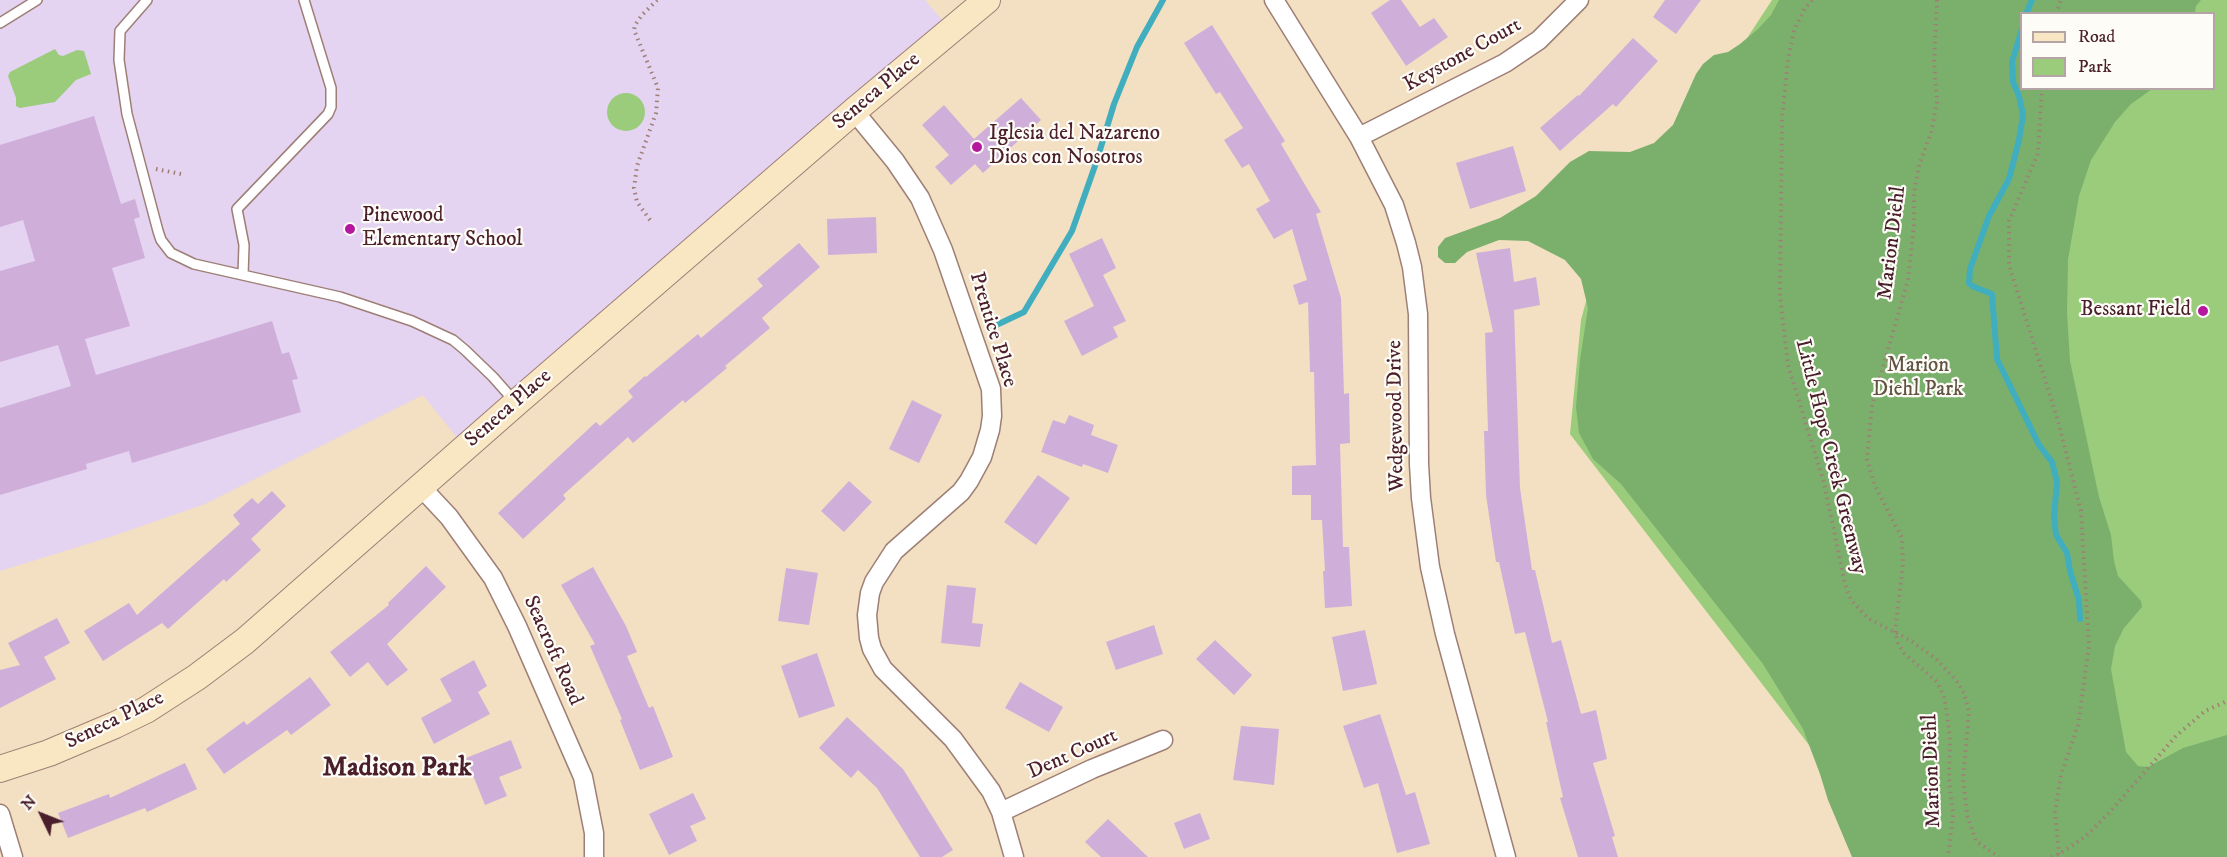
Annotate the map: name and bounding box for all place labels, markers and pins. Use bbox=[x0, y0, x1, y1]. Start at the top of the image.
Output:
place label: Iglesia del Nazareno Dios con Nosotros bbox=[989, 122, 1160, 172]
marker: Iglesia del Nazareno Dios con Nosotros bbox=[970, 140, 984, 154]
place label: Pinewood Elementary School bbox=[362, 204, 523, 254]
marker: Pinewood Elementary School bbox=[343, 222, 357, 236]
place label: Bessant Field bbox=[2080, 298, 2191, 324]
marker: Bessant Field bbox=[2196, 304, 2210, 318]

